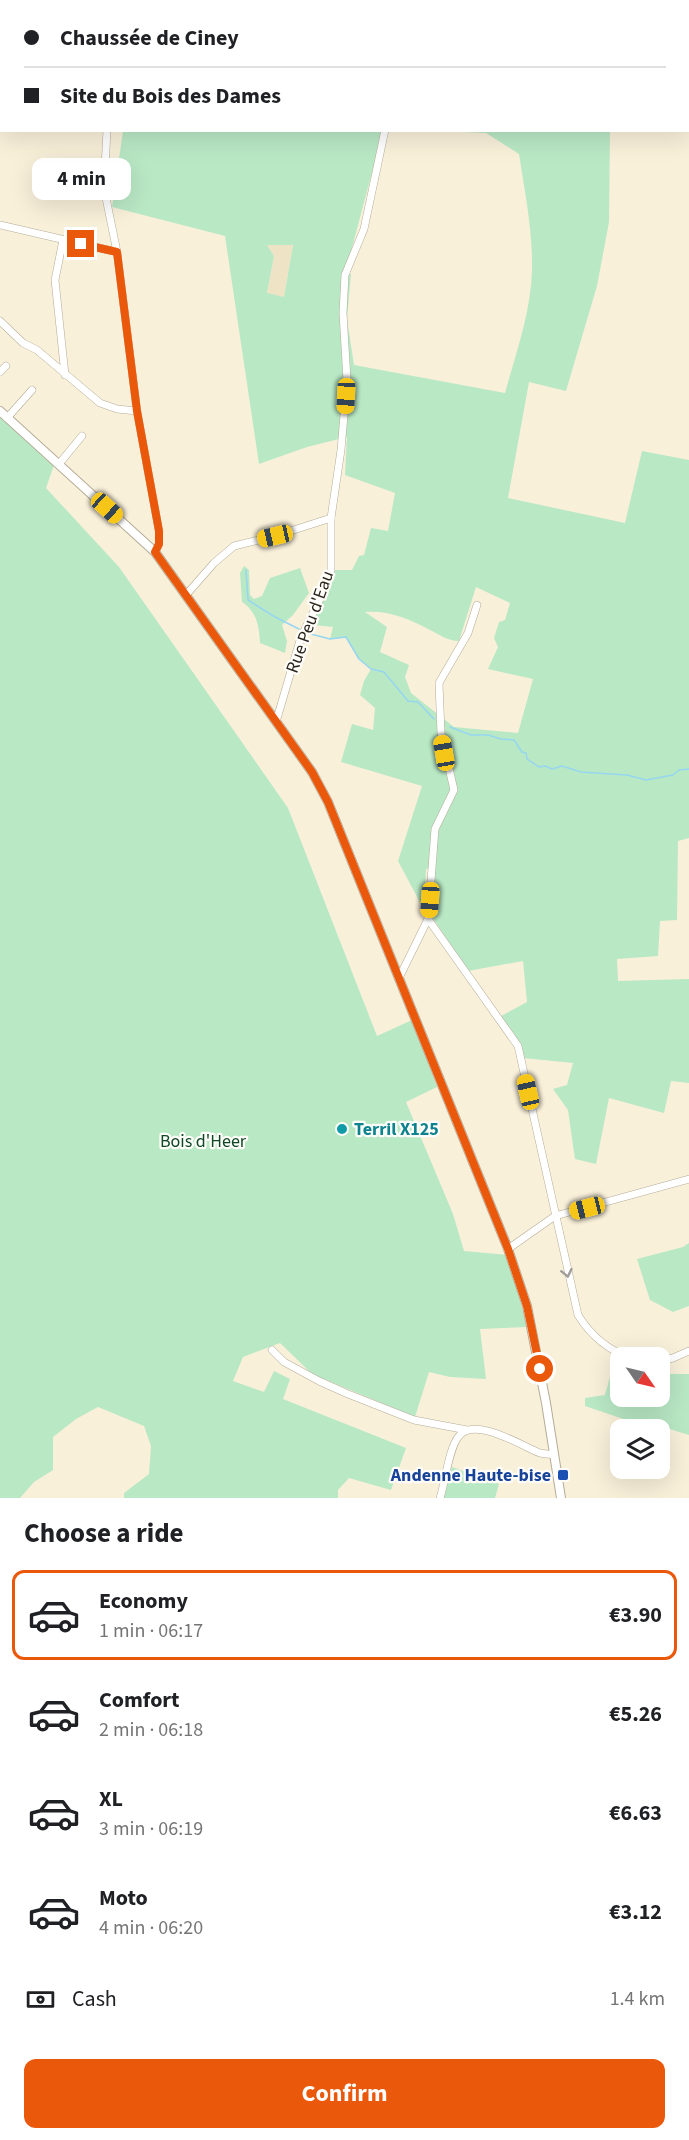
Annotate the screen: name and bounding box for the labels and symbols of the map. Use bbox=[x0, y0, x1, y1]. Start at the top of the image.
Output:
callout: 4 min bbox=[32, 157, 130, 199]
route end bbox=[67, 230, 94, 257]
car bbox=[336, 378, 356, 414]
car bbox=[88, 489, 126, 527]
car bbox=[255, 523, 295, 549]
street label: Rue Peu d'Eau bbox=[280, 567, 340, 677]
car bbox=[432, 734, 456, 772]
car bbox=[420, 881, 440, 919]
car bbox=[515, 1072, 541, 1112]
place label: Terril X125 bbox=[354, 1117, 439, 1142]
marker: Terril X125 bbox=[335, 1122, 349, 1136]
park label: Bois d'Heer bbox=[160, 1129, 247, 1154]
car bbox=[567, 1195, 607, 1221]
one-way arrow bbox=[560, 1268, 573, 1278]
north arrow bbox=[610, 1347, 670, 1407]
route start bbox=[526, 1355, 553, 1382]
place label: Andenne Haute-bise bbox=[390, 1463, 551, 1488]
marker: Andenne Haute-bise bbox=[556, 1468, 570, 1482]

